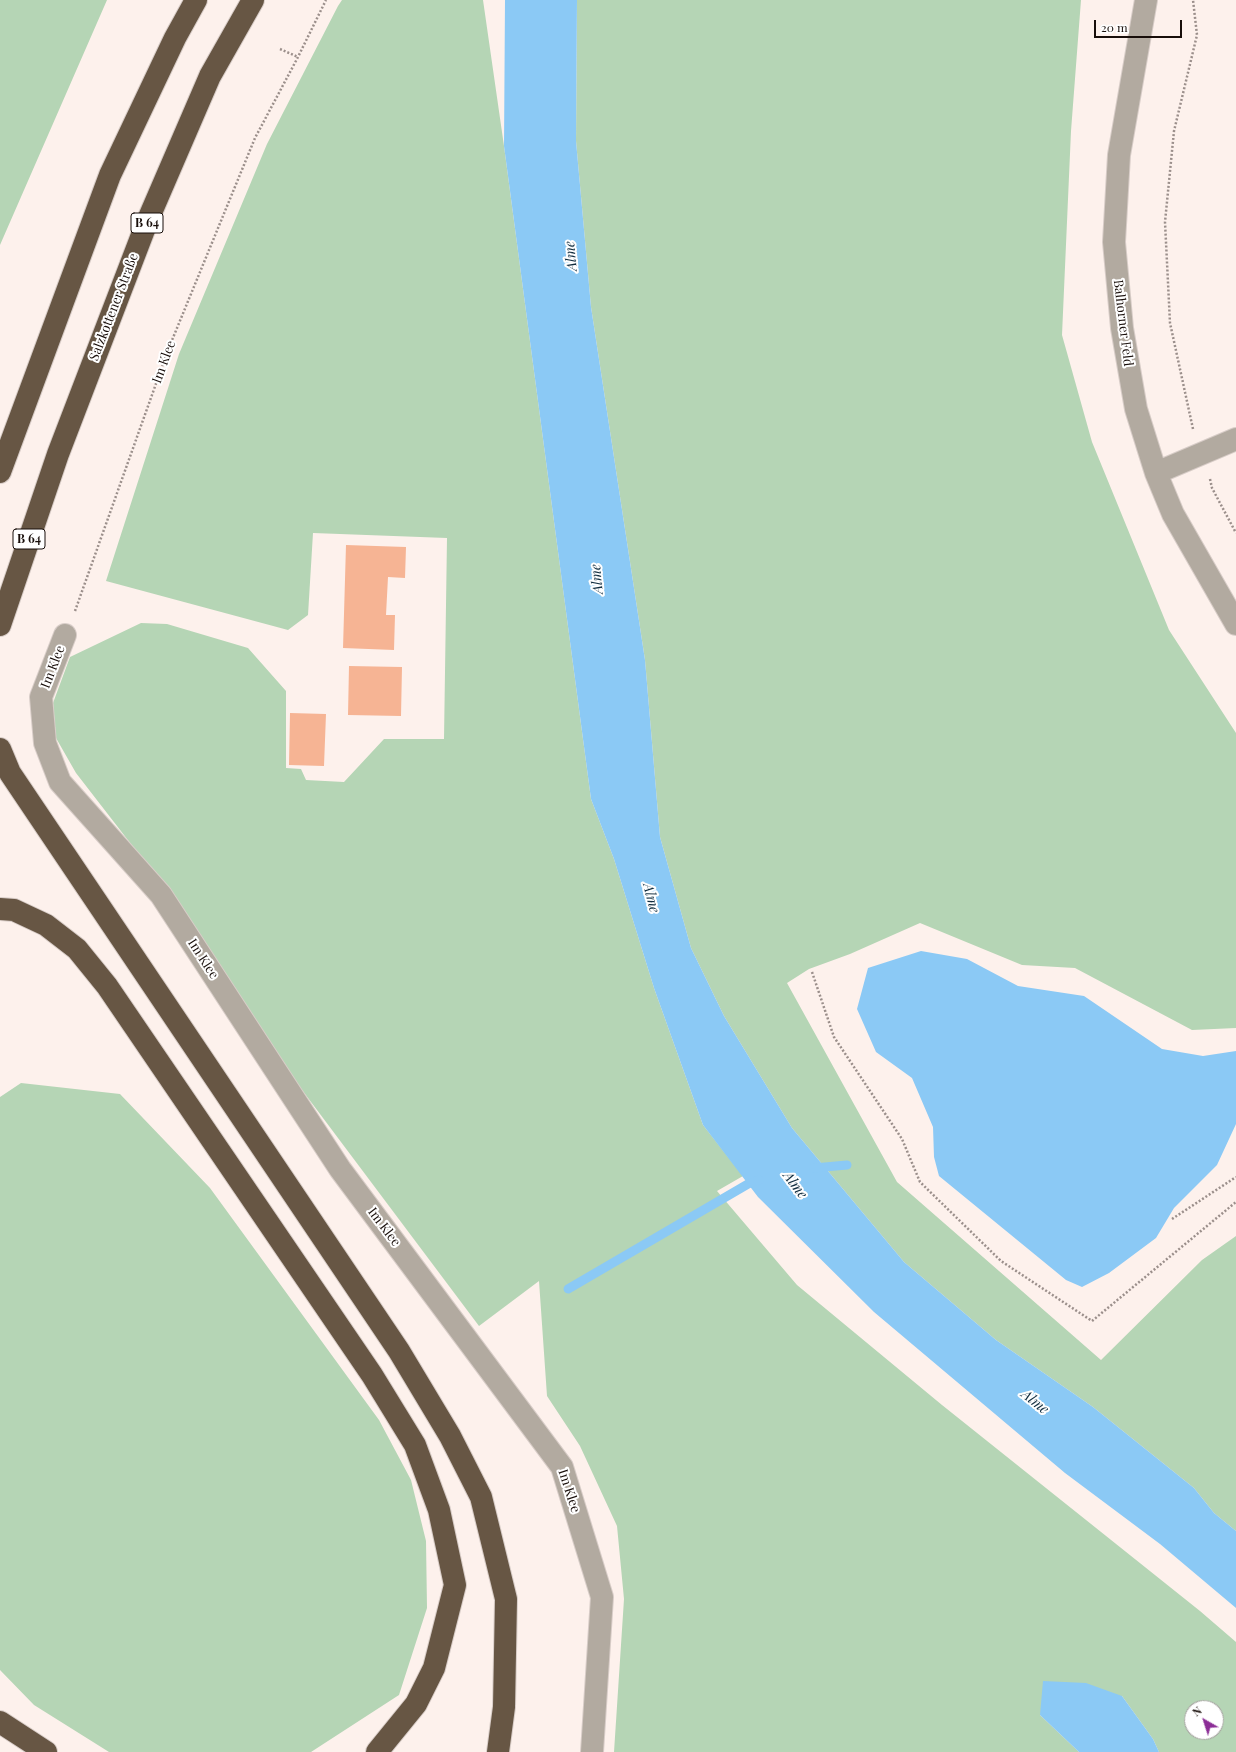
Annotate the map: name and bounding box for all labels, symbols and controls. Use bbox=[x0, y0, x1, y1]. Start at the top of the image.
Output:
scale bar bbox=[1096, 12, 1184, 38]
text: 20 m bbox=[1101, 19, 1128, 35]
road number: B 64 bbox=[131, 213, 163, 233]
water label: Alme bbox=[561, 240, 581, 272]
street label: Salzkottener Straße bbox=[86, 251, 142, 363]
street label: Balhorner Feld bbox=[1110, 279, 1136, 367]
street label: Im Klee bbox=[149, 338, 179, 386]
road number: B 64 bbox=[13, 529, 45, 549]
water label: Alme bbox=[587, 563, 607, 595]
street label: Im Klee bbox=[38, 643, 68, 691]
water label: Alme bbox=[639, 881, 663, 915]
street label: Im Klee bbox=[184, 936, 222, 982]
water label: Alme bbox=[779, 1168, 811, 1202]
street label: Im Klee bbox=[364, 1205, 404, 1249]
water label: Alme bbox=[1018, 1386, 1052, 1418]
street label: Im Klee bbox=[555, 1467, 583, 1515]
north arrow bbox=[1184, 1700, 1224, 1740]
text: N bbox=[1189, 1703, 1205, 1719]

